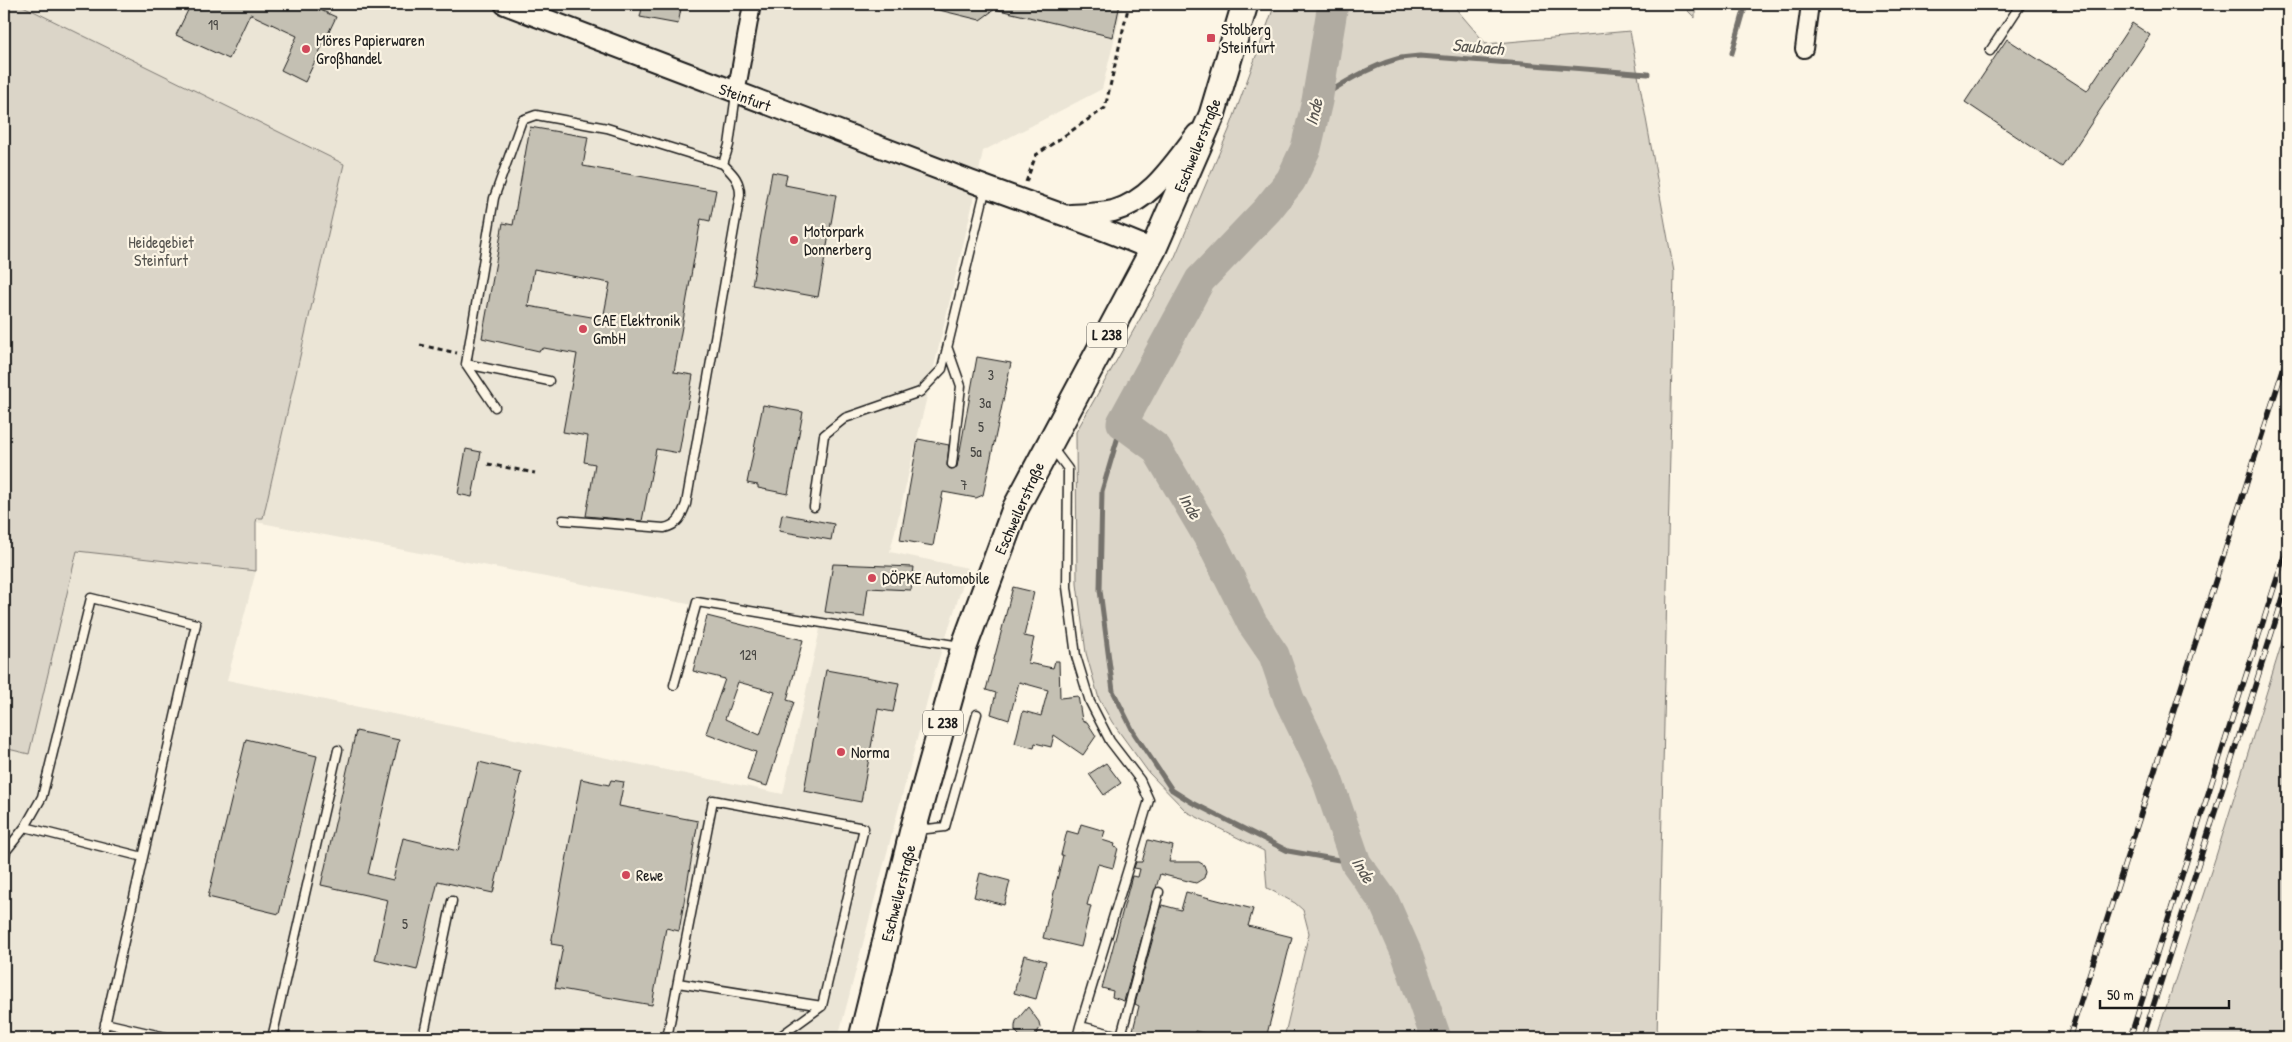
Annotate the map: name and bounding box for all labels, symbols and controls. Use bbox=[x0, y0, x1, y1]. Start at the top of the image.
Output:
house number: 19 bbox=[208, 15, 218, 34]
place label: Stolberg Steinfurt bbox=[1221, 18, 1275, 58]
place label: Möres Papierwaren Großhandel bbox=[316, 29, 425, 69]
marker: Stolberg Steinfurt bbox=[1205, 32, 1217, 44]
water label: Saubach bbox=[1451, 32, 1506, 61]
marker: Möres Papierwaren Großhandel bbox=[300, 43, 312, 55]
street label: Steinfurt bbox=[716, 77, 775, 117]
street label: Eschweilerstraße bbox=[1168, 94, 1226, 195]
water label: Inde bbox=[1298, 95, 1329, 128]
place label: Motorpark Donnerberg bbox=[804, 220, 871, 260]
park label: Heidegebiet Steinfurt bbox=[128, 231, 194, 271]
marker: Motorpark Donnerberg bbox=[788, 234, 800, 246]
place label: CAE Elektronik GmbH bbox=[593, 309, 681, 349]
road number: L 238 bbox=[1087, 322, 1127, 348]
marker: CAE Elektronik GmbH bbox=[577, 323, 589, 335]
house number: 3 bbox=[988, 365, 994, 384]
house number: 3a bbox=[979, 393, 991, 412]
house number: 5 bbox=[978, 417, 984, 436]
house number: 5a bbox=[970, 442, 982, 461]
street label: Eschweilerstraße bbox=[989, 458, 1049, 558]
house number: 7 bbox=[961, 475, 968, 494]
water label: Inde bbox=[1173, 488, 1208, 524]
place label: DÖPKE Automobile bbox=[882, 567, 990, 589]
marker: DÖPKE Automobile bbox=[866, 572, 878, 584]
house number: 129 bbox=[740, 645, 756, 664]
road number: L 238 bbox=[923, 710, 963, 736]
place label: Norma bbox=[851, 741, 889, 763]
marker: Norma bbox=[835, 746, 847, 758]
street label: Eschweilerstraße bbox=[875, 842, 921, 944]
water label: Inde bbox=[1346, 852, 1381, 888]
place label: Rewe bbox=[636, 864, 664, 886]
marker: Rewe bbox=[620, 869, 632, 881]
house number: 5 bbox=[402, 914, 408, 933]
scale bar bbox=[2100, 977, 2228, 1009]
text: 50 m bbox=[2107, 984, 2134, 1005]

